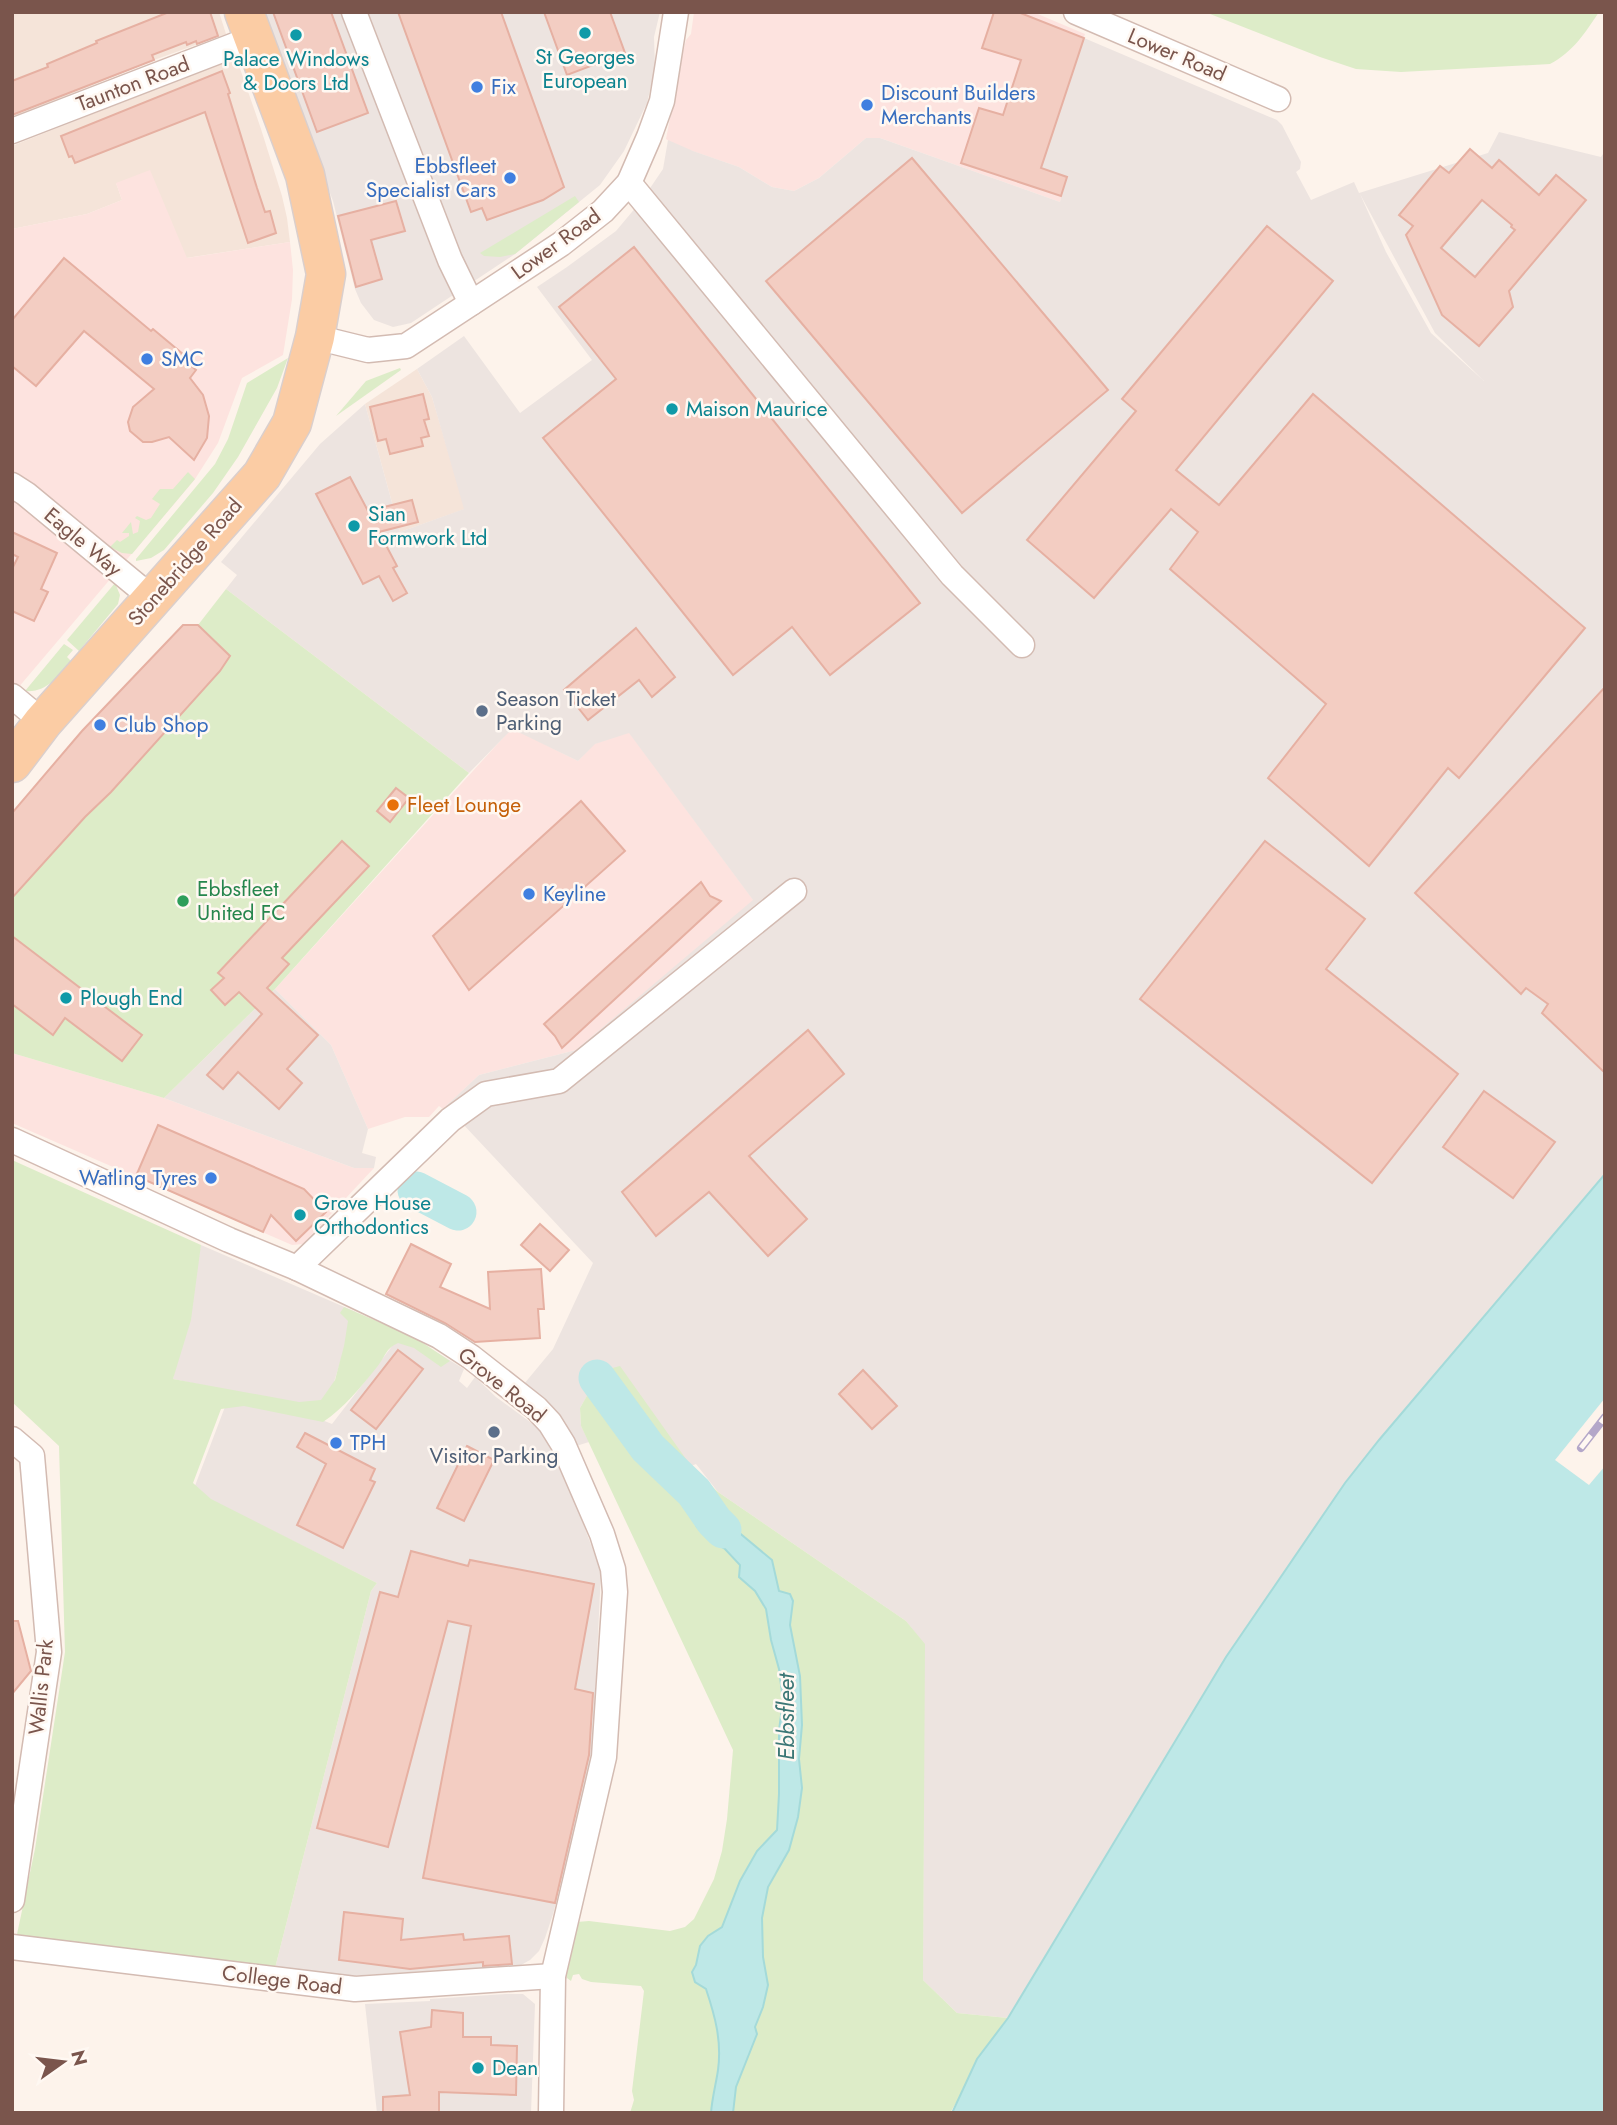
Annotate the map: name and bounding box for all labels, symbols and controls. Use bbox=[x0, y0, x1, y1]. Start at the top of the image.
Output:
street label: Lower Road bbox=[1123, 21, 1231, 89]
marker: St Georges European bbox=[577, 25, 593, 41]
marker: Palace Windows & Doors Ltd bbox=[288, 27, 304, 43]
place label: St Georges European bbox=[535, 42, 635, 96]
place label: Palace Windows & Doors Ltd bbox=[223, 44, 369, 98]
street label: Taunton Road bbox=[72, 49, 194, 119]
place label: Fix bbox=[491, 72, 516, 102]
place label: Discount Builders Merchants bbox=[881, 78, 1036, 132]
marker: Fix bbox=[469, 79, 485, 95]
marker: Discount Builders Merchants bbox=[859, 97, 875, 113]
place label: Ebbsfleet Specialist Cars bbox=[366, 151, 496, 205]
marker: Ebbsfleet Specialist Cars bbox=[502, 170, 518, 186]
street label: Lower Road bbox=[505, 201, 607, 287]
place label: SMC bbox=[161, 344, 204, 374]
marker: SMC bbox=[139, 351, 155, 367]
place label: Maison Maurice bbox=[686, 394, 828, 424]
marker: Maison Maurice bbox=[664, 401, 680, 417]
street label: Stonebridge Road bbox=[121, 491, 249, 633]
place label: Sian Formwork Ltd bbox=[368, 499, 487, 553]
street label: Eagle Way bbox=[38, 500, 129, 584]
marker: Sian Formwork Ltd bbox=[346, 518, 362, 534]
place label: Season Ticket Parking bbox=[496, 684, 616, 738]
marker: Season Ticket Parking bbox=[474, 703, 490, 719]
place label: Club Shop bbox=[114, 710, 209, 740]
marker: Club Shop bbox=[92, 717, 108, 733]
place label: Fleet Lounge bbox=[407, 790, 521, 820]
marker: Fleet Lounge bbox=[385, 797, 401, 813]
place label: Ebbsfleet United FC bbox=[197, 874, 286, 928]
place label: Keyline bbox=[543, 879, 606, 909]
marker: Keyline bbox=[521, 886, 537, 902]
marker: Ebbsfleet United FC bbox=[175, 893, 191, 909]
place label: Plough End bbox=[80, 983, 183, 1013]
marker: Plough End bbox=[58, 990, 74, 1006]
place label: Watling Tyres bbox=[79, 1163, 197, 1193]
marker: Watling Tyres bbox=[203, 1170, 219, 1186]
place label: Grove House Orthodontics bbox=[314, 1188, 431, 1242]
marker: Grove House Orthodontics bbox=[292, 1207, 308, 1223]
street label: Grove Road bbox=[452, 1340, 552, 1430]
marker: Visitor Parking bbox=[486, 1424, 502, 1440]
place label: TPH bbox=[350, 1428, 386, 1458]
marker: TPH bbox=[328, 1435, 344, 1451]
place label: Visitor Parking bbox=[429, 1441, 559, 1471]
street label: Wallis Park bbox=[21, 1637, 61, 1736]
water label: Ebbsfleet bbox=[769, 1672, 803, 1760]
street label: College Road bbox=[220, 1958, 344, 2002]
north arrow bbox=[28, 2027, 98, 2097]
text: N bbox=[64, 2047, 94, 2069]
place label: Dean bbox=[492, 2053, 538, 2083]
marker: Dean bbox=[470, 2060, 486, 2076]

